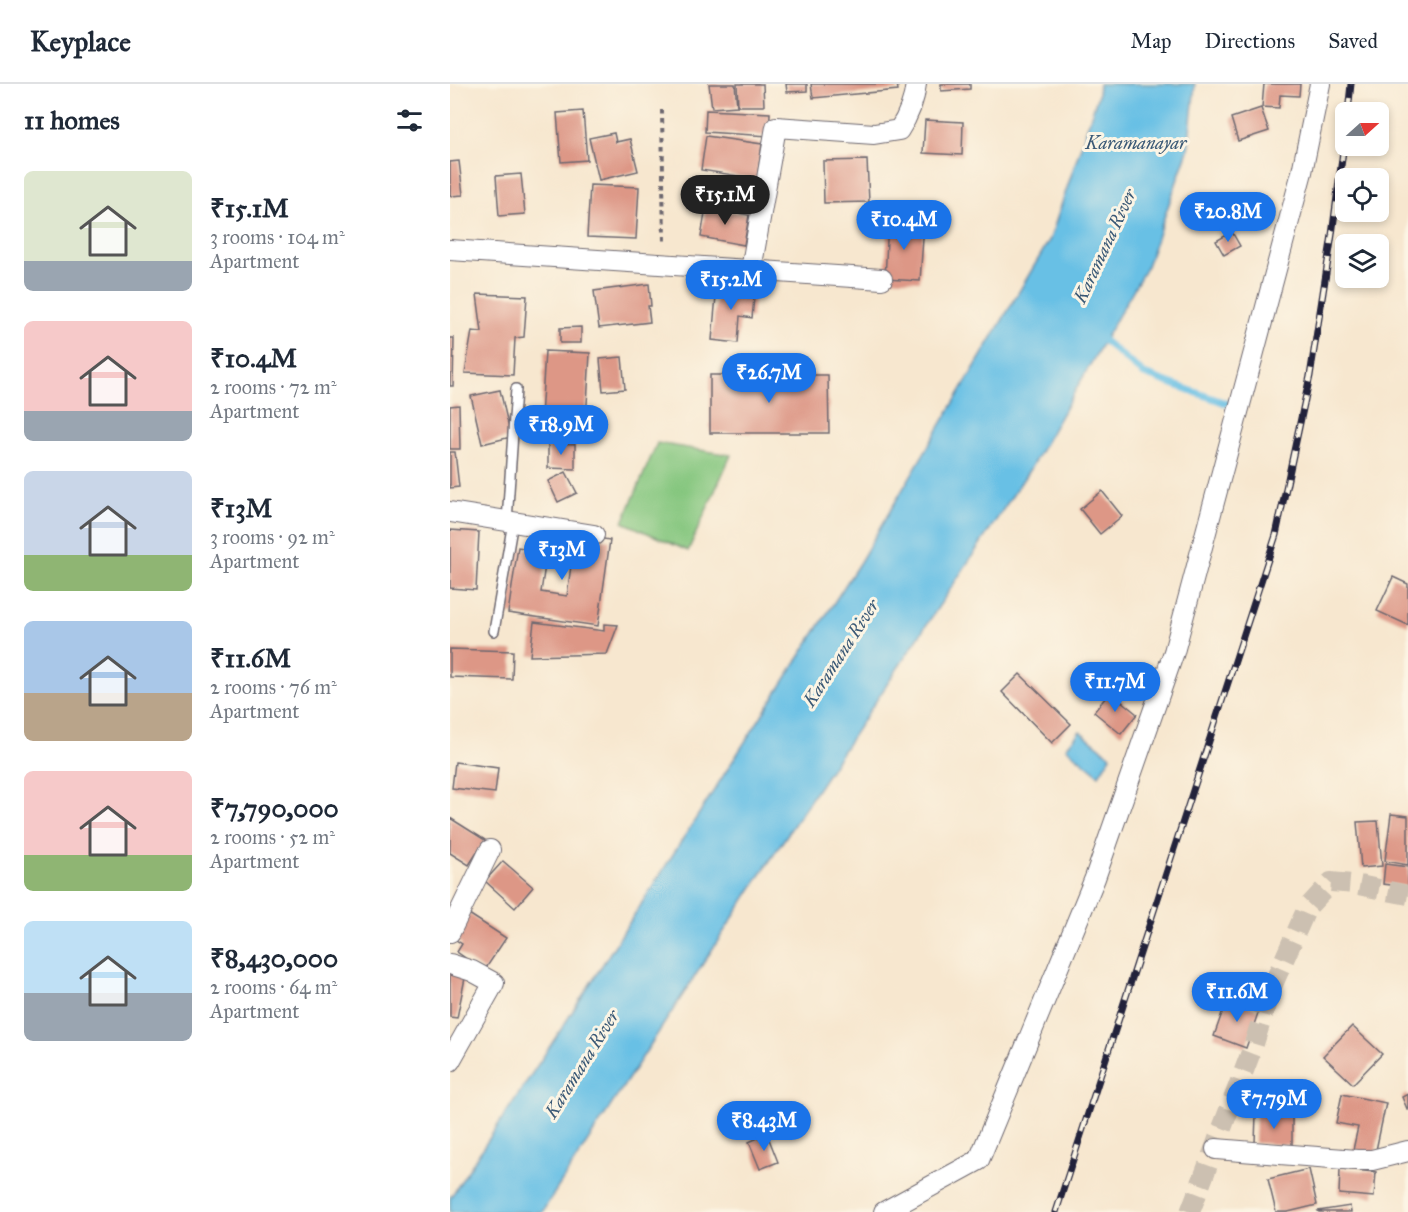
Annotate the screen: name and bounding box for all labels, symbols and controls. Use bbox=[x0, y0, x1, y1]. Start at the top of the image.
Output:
text: Keyplace bbox=[30, 24, 131, 59]
text: Map bbox=[1131, 28, 1172, 54]
text: Directions bbox=[1205, 28, 1295, 54]
text: Saved bbox=[1328, 28, 1378, 54]
north arrow bbox=[1335, 102, 1389, 156]
map controls bbox=[1335, 102, 1389, 288]
text: 11 homes bbox=[24, 104, 120, 136]
icon: filters bbox=[393, 104, 426, 137]
water label: Karamanayar bbox=[1084, 132, 1188, 154]
button: locate bbox=[1335, 168, 1389, 222]
pin: ₹15.1M bbox=[676, 175, 774, 226]
text: ₹15.1M bbox=[695, 182, 755, 206]
water label: Karamana River bbox=[1069, 184, 1142, 307]
text: ₹15.1M bbox=[210, 192, 289, 224]
pin: ₹20.8M bbox=[1179, 192, 1277, 243]
icon: home bbox=[72, 195, 144, 267]
text: ₹20.8M bbox=[1194, 199, 1262, 223]
pin: ₹10.4M bbox=[855, 200, 953, 251]
text: ₹10.4M bbox=[871, 207, 938, 231]
text: 3 rooms · 104 m² bbox=[210, 225, 345, 249]
button: layers bbox=[1335, 234, 1389, 288]
text: Apartment bbox=[210, 249, 299, 273]
pin: ₹15.2M bbox=[682, 260, 780, 311]
text: ₹15.2M bbox=[700, 267, 762, 291]
text: ₹10.4M bbox=[210, 342, 297, 374]
icon: home bbox=[72, 345, 144, 417]
pin: ₹26.7M bbox=[720, 353, 818, 404]
text: ₹26.7M bbox=[736, 360, 802, 384]
text: 2 rooms · 72 m² bbox=[210, 375, 337, 399]
text: Apartment bbox=[210, 399, 299, 423]
pin: ₹18.9M bbox=[512, 405, 610, 456]
text: ₹18.9M bbox=[528, 412, 594, 436]
text: ₹13M bbox=[210, 492, 272, 524]
icon: home bbox=[72, 495, 144, 567]
text: 3 rooms · 92 m² bbox=[210, 525, 335, 549]
pin: ₹13M bbox=[526, 530, 598, 581]
text: ₹13M bbox=[538, 537, 586, 561]
text: Apartment bbox=[210, 549, 299, 573]
water label: Karamana River bbox=[798, 594, 885, 712]
text: ₹11.6M bbox=[210, 642, 291, 674]
icon: home bbox=[72, 645, 144, 717]
pin: ₹11.7M bbox=[1066, 662, 1164, 713]
text: ₹11.7M bbox=[1084, 669, 1146, 693]
text: 2 rooms · 76 m² bbox=[210, 675, 337, 699]
text: Apartment bbox=[210, 699, 299, 723]
text: ₹7,790,000 bbox=[210, 792, 339, 824]
icon: home bbox=[72, 795, 144, 867]
text: 2 rooms · 52 m² bbox=[210, 825, 335, 849]
text: Apartment bbox=[210, 849, 299, 873]
text: ₹8,430,000 bbox=[210, 942, 338, 974]
icon: home bbox=[72, 945, 144, 1017]
pin: ₹11.6M bbox=[1188, 972, 1286, 1023]
text: 2 rooms · 64 m² bbox=[210, 975, 337, 999]
text: ₹11.6M bbox=[1206, 979, 1268, 1003]
text: Apartment bbox=[210, 999, 299, 1023]
water label: Karamana River bbox=[539, 1005, 625, 1123]
pin: ₹7.79M bbox=[1225, 1079, 1323, 1130]
text: ₹7.79M bbox=[1241, 1086, 1307, 1110]
pin: ₹8.43M bbox=[715, 1101, 813, 1152]
text: ₹8.43M bbox=[731, 1108, 797, 1132]

